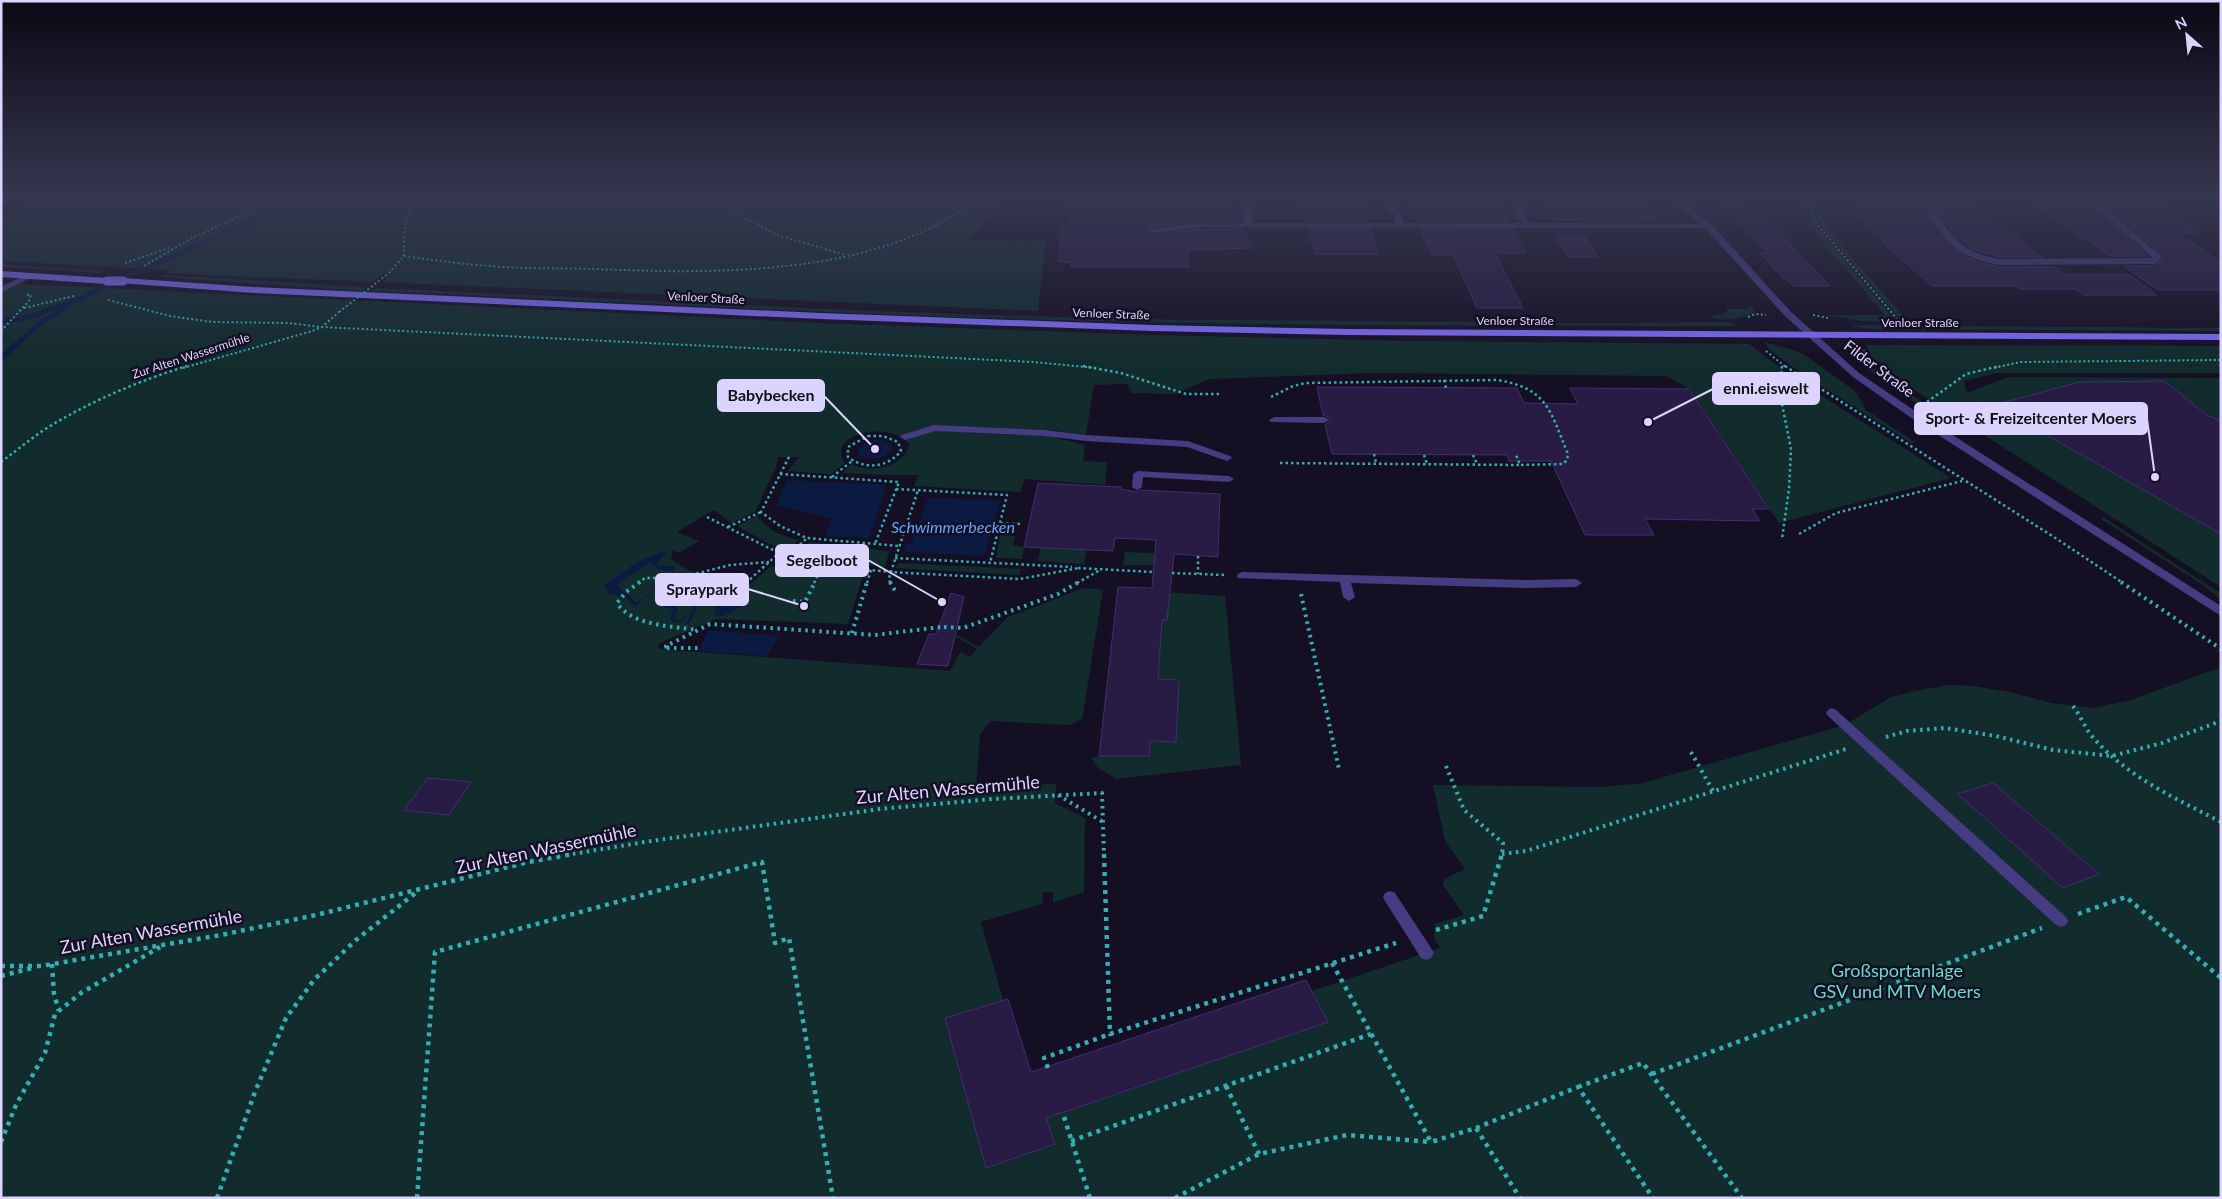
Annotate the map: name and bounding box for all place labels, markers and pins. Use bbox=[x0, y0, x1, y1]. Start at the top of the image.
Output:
callout: enni.eiswelt bbox=[1713, 373, 1819, 404]
callout: Babybecken bbox=[718, 380, 824, 411]
callout: Sport- & Freizeitcenter Moers bbox=[1915, 403, 2147, 434]
callout: Segelboot bbox=[776, 545, 868, 576]
callout: Spraypark bbox=[656, 574, 748, 605]

